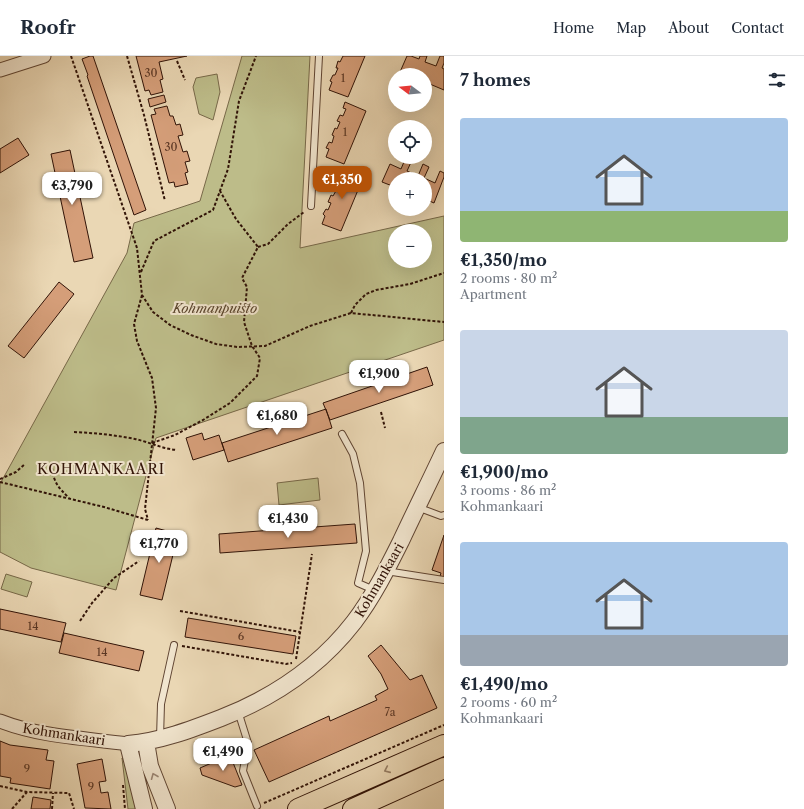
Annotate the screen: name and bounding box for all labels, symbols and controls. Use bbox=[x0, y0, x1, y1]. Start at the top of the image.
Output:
text: Roofr bbox=[20, 16, 76, 39]
text: Home bbox=[553, 19, 594, 37]
text: Map bbox=[616, 19, 646, 37]
text: About bbox=[668, 19, 709, 37]
text: Contact bbox=[731, 19, 784, 37]
house number: 30 bbox=[144, 66, 158, 80]
north arrow bbox=[388, 68, 432, 112]
map controls bbox=[388, 68, 432, 268]
icon: filters bbox=[766, 69, 788, 91]
text: 7 homes bbox=[460, 70, 531, 90]
house number: 1 bbox=[341, 71, 346, 85]
button: locate bbox=[388, 120, 432, 164]
house number: 1 bbox=[343, 125, 348, 139]
house number: 30 bbox=[164, 140, 178, 154]
icon: home bbox=[588, 144, 660, 216]
pin: €1,350 bbox=[309, 166, 375, 200]
text: €1,350 bbox=[322, 171, 362, 187]
pin: €3,790 bbox=[39, 172, 105, 206]
button: + bbox=[388, 172, 432, 216]
text: €3,790 bbox=[51, 177, 93, 193]
button: − bbox=[388, 224, 432, 268]
text: €1,350/mo bbox=[460, 250, 547, 270]
text: 2 rooms · 80 m² bbox=[460, 270, 557, 286]
text: Apartment bbox=[460, 286, 527, 302]
park label: Kohmanpuisto bbox=[172, 300, 257, 316]
icon: home bbox=[588, 356, 660, 428]
pin: €1,900 bbox=[346, 360, 412, 394]
text: €1,900 bbox=[358, 365, 400, 381]
pin: €1,680 bbox=[244, 402, 310, 436]
text: €1,680 bbox=[256, 407, 298, 423]
district label: KOHMANKAARI bbox=[37, 460, 165, 478]
text: €1,900/mo bbox=[460, 462, 548, 482]
text: 3 rooms · 86 m² bbox=[460, 482, 556, 498]
text: Kohmankaari bbox=[460, 498, 543, 514]
pin: €1,430 bbox=[255, 505, 321, 539]
text: €1,430 bbox=[267, 510, 309, 526]
pin: €1,770 bbox=[126, 530, 192, 564]
text: €1,770 bbox=[139, 535, 179, 551]
street label: Kohmankaari bbox=[351, 540, 407, 620]
icon: home bbox=[588, 568, 660, 640]
house number: 14 bbox=[28, 619, 38, 633]
house number: 6 bbox=[238, 629, 245, 643]
house number: 14 bbox=[97, 645, 107, 659]
text: €1,490/mo bbox=[460, 674, 548, 694]
text: 2 rooms · 60 m² bbox=[460, 694, 557, 710]
house number: 7a bbox=[384, 705, 396, 719]
text: Kohmankaari bbox=[460, 710, 543, 726]
street label: Kohmankaari bbox=[22, 720, 106, 748]
pin: €1,490 bbox=[190, 738, 256, 772]
text: €1,490 bbox=[202, 743, 244, 759]
house number: 9 bbox=[24, 762, 30, 776]
one-way arrow bbox=[384, 765, 392, 773]
one-way arrow bbox=[151, 773, 159, 780]
house number: 9 bbox=[88, 780, 94, 794]

